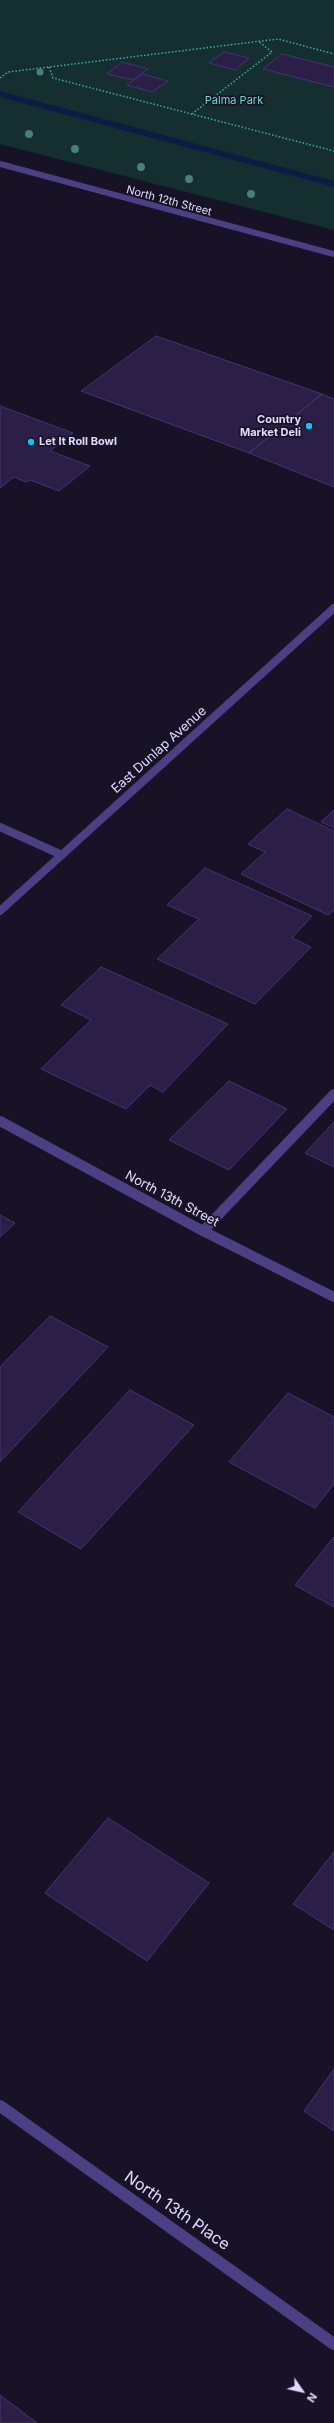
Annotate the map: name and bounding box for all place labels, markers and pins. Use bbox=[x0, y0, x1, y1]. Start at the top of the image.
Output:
place label: Country Market Deli bbox=[240, 413, 301, 439]
marker: Country Market Deli bbox=[304, 421, 314, 431]
place label: Let It Roll Bowl bbox=[39, 435, 117, 449]
marker: Let It Roll Bowl bbox=[26, 437, 36, 447]

